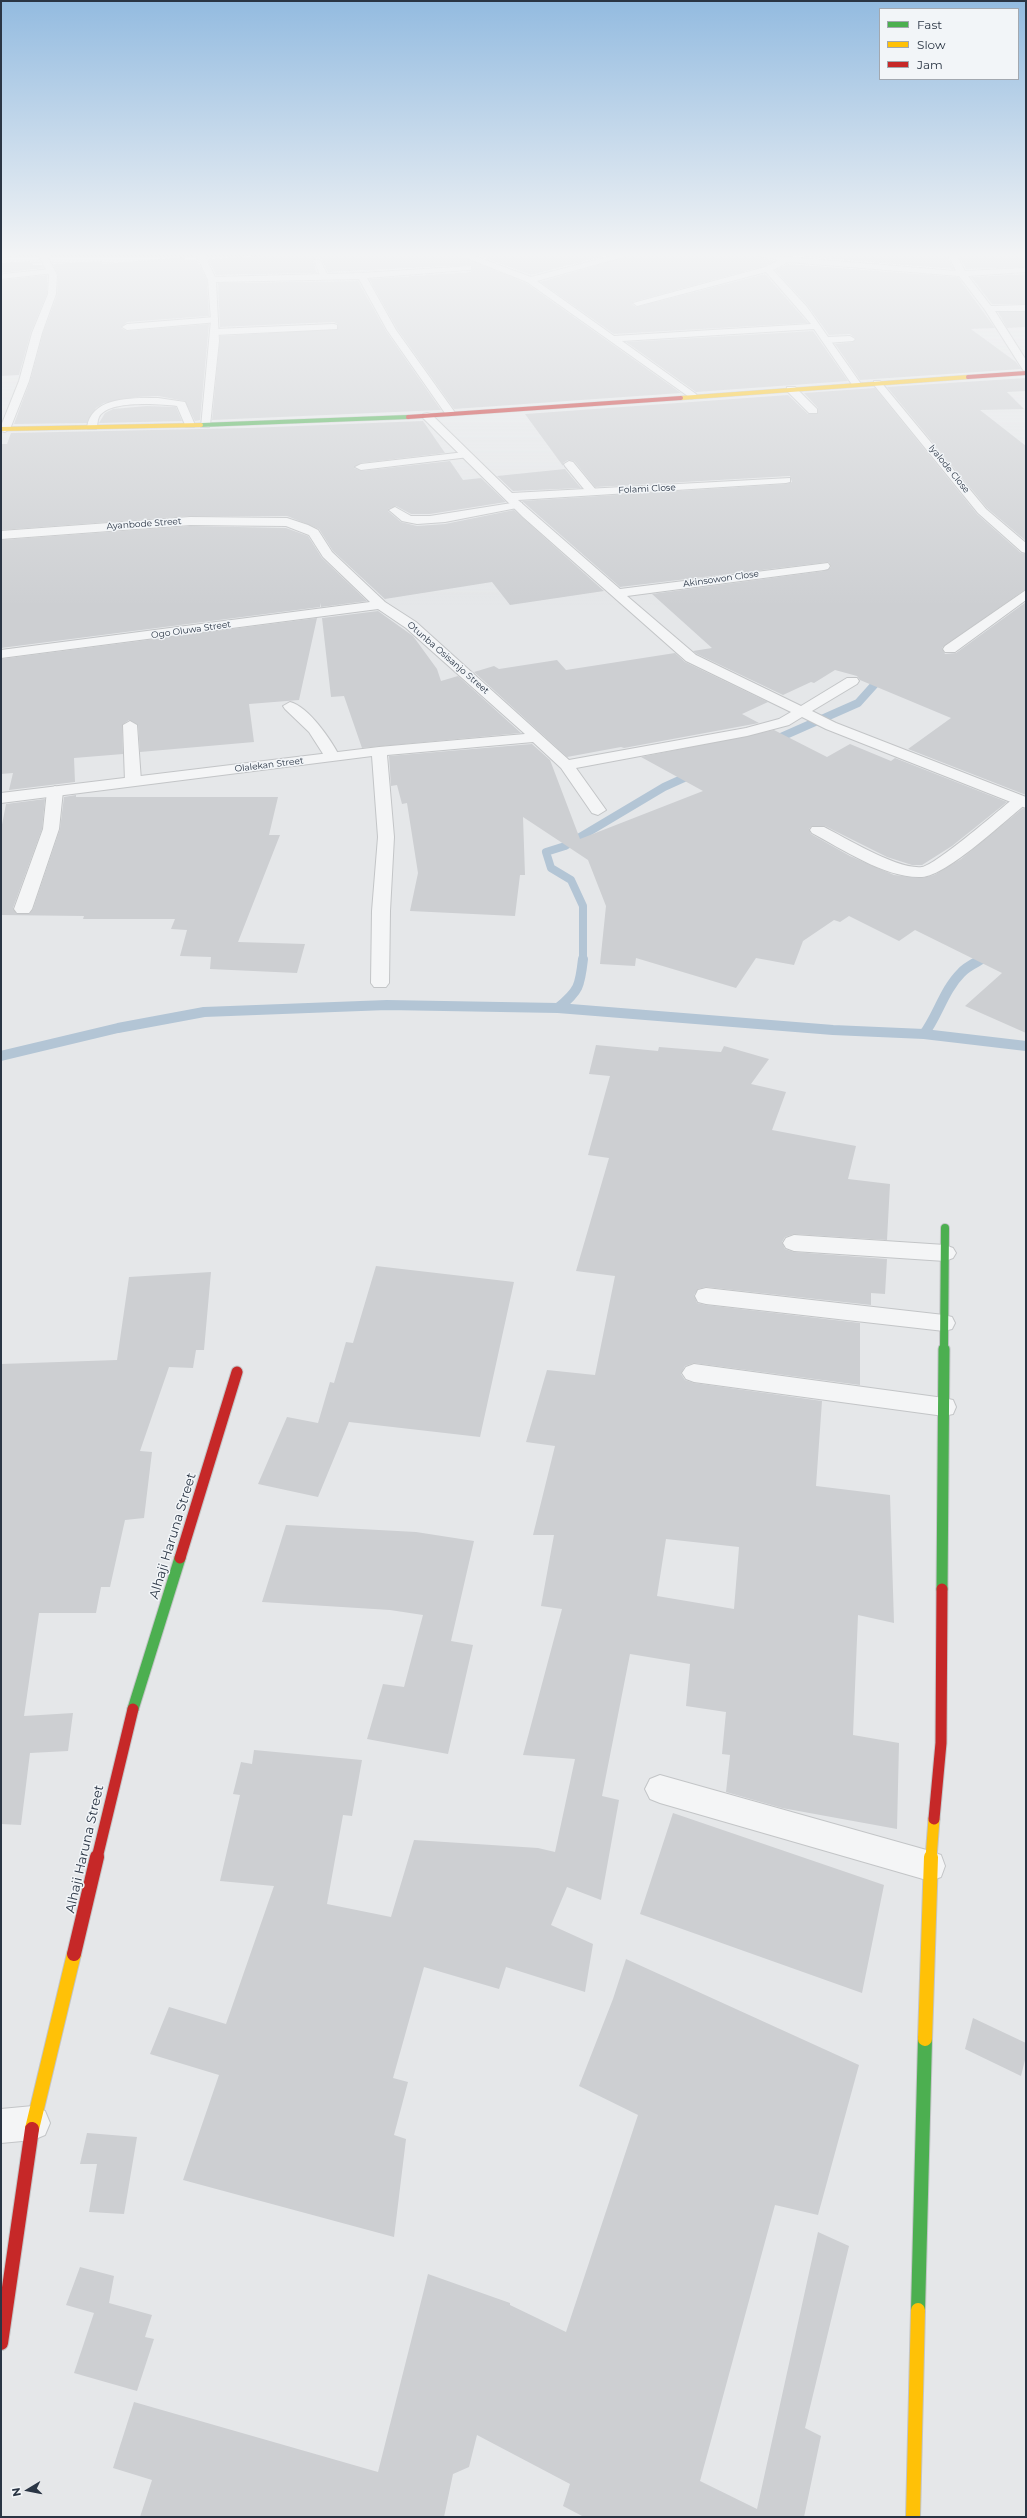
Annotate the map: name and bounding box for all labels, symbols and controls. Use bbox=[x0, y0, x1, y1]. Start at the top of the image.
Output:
legend bbox=[879, 8, 1019, 80]
text: Fast bbox=[917, 17, 942, 32]
text: Slow bbox=[917, 37, 946, 52]
text: Jam bbox=[917, 57, 943, 72]
street label: Iyalode Close bbox=[926, 443, 972, 495]
street label: Folami Close bbox=[618, 482, 676, 496]
street label: Ayanbode Street bbox=[106, 516, 182, 532]
street label: Akinsowon Close bbox=[682, 568, 760, 590]
street label: Ogo Oluwa Street bbox=[150, 619, 232, 641]
street label: Otunba Osisanjo Street bbox=[405, 619, 491, 697]
street label: Olalekan Street bbox=[234, 755, 304, 775]
street label: Alhaji Haruna Street bbox=[146, 1471, 200, 1601]
street label: Alhaji Haruna Street bbox=[63, 1783, 107, 1915]
north arrow bbox=[8, 2470, 48, 2510]
text: N bbox=[9, 2486, 24, 2498]

